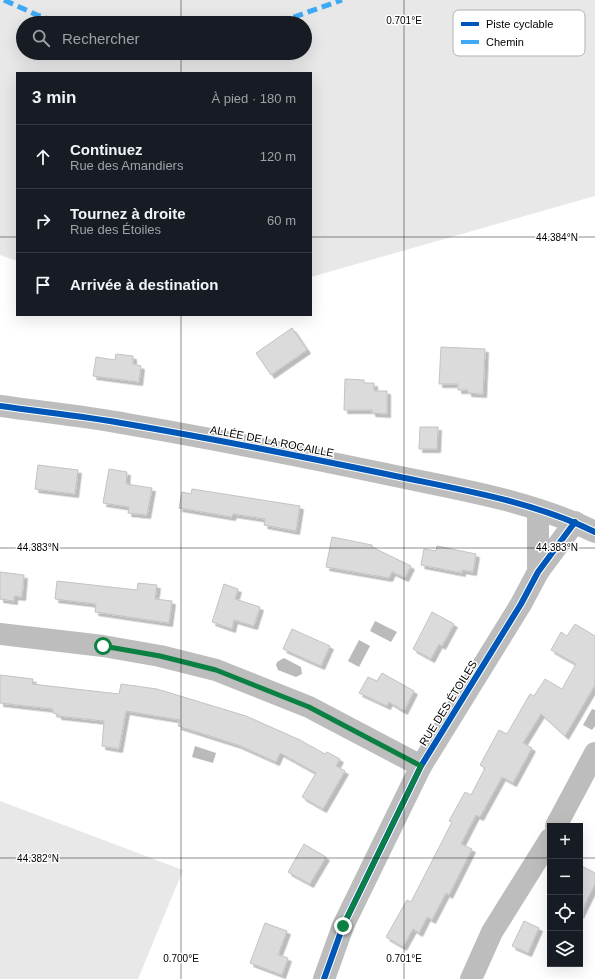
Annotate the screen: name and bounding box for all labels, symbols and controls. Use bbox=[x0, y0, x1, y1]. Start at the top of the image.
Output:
legend bbox=[453, 10, 585, 56]
text: 0.701°E bbox=[386, 15, 422, 26]
search box bbox=[16, 16, 312, 60]
text: Piste cyclable bbox=[486, 18, 553, 30]
icon: search bbox=[30, 27, 52, 49]
text: Rechercher bbox=[62, 30, 140, 47]
text: Chemin bbox=[486, 36, 524, 48]
text: 3 min bbox=[32, 88, 76, 107]
text: À pied · 180 m bbox=[211, 91, 296, 106]
text: Continuez bbox=[70, 141, 143, 158]
icon: ahead bbox=[32, 146, 54, 168]
text: 120 m bbox=[260, 149, 296, 164]
text: Rue des Amandiers bbox=[70, 158, 183, 173]
text: Tournez à droite bbox=[70, 205, 186, 222]
icon: right bbox=[32, 210, 54, 232]
text: 60 m bbox=[267, 213, 296, 228]
text: Rue des Étoiles bbox=[70, 222, 161, 237]
text: 44.384°N bbox=[536, 232, 578, 243]
icon: arrive bbox=[32, 274, 54, 296]
text: Arrivée à destination bbox=[70, 276, 218, 293]
street label: ALLÉE DE LA ROCAILLE bbox=[209, 423, 335, 459]
text: 44.383°N bbox=[17, 542, 59, 553]
text: 44.383°N bbox=[536, 542, 578, 553]
route start bbox=[94, 637, 112, 655]
street label: RUE DES ÉTOILES bbox=[417, 658, 479, 748]
map controls bbox=[547, 823, 583, 967]
button: + bbox=[547, 823, 583, 859]
text: 44.382°N bbox=[17, 853, 59, 864]
button: − bbox=[547, 859, 583, 895]
button: locate bbox=[547, 895, 583, 931]
route end bbox=[334, 917, 352, 935]
button: layers bbox=[547, 931, 583, 967]
text: 0.700°E bbox=[163, 953, 199, 964]
text: 0.701°E bbox=[386, 953, 422, 964]

